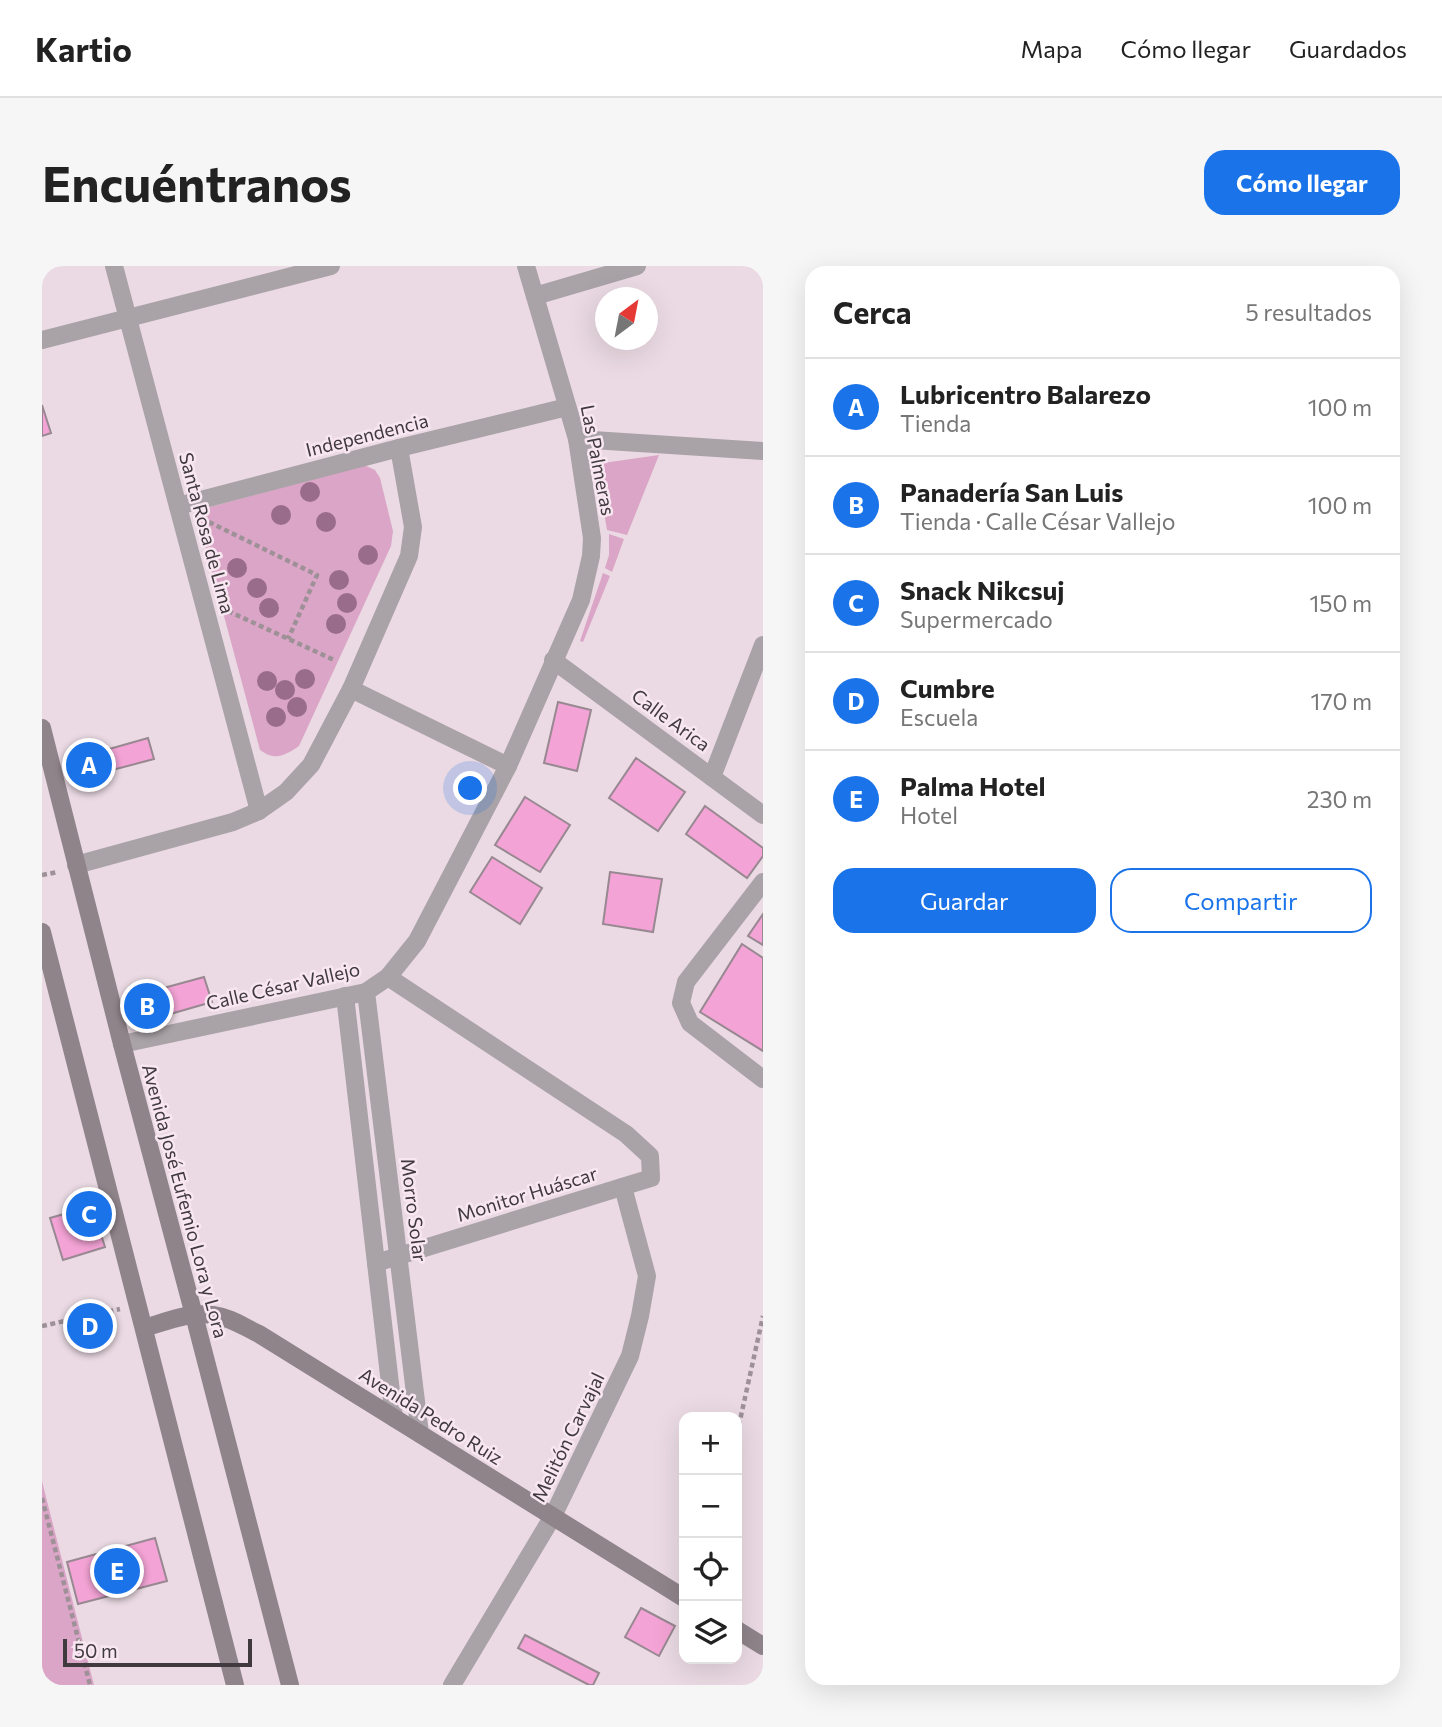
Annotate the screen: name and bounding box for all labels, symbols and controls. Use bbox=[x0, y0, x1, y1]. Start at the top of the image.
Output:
text: Kartio bbox=[35, 28, 132, 69]
text: Mapa bbox=[1020, 34, 1083, 63]
text: Cómo llegar bbox=[1121, 34, 1251, 63]
text: Guardados bbox=[1289, 34, 1407, 63]
button: Cómo llegar bbox=[1204, 150, 1400, 215]
text: Encuéntranos bbox=[42, 152, 352, 212]
north arrow bbox=[595, 287, 658, 350]
text: Cerca bbox=[833, 293, 912, 330]
text: 5 resultados bbox=[1246, 298, 1372, 326]
text: Lubricentro Balarezo bbox=[900, 378, 1151, 409]
text: A bbox=[848, 393, 864, 421]
text: 100 m bbox=[1308, 393, 1372, 421]
street label: Las Palmeras bbox=[576, 403, 621, 517]
street label: Independencia bbox=[303, 408, 431, 461]
text: Tienda bbox=[900, 409, 971, 437]
street label: Santa Rosa de Lima bbox=[175, 450, 240, 616]
text: Panadería San Luis bbox=[900, 476, 1123, 507]
text: B bbox=[848, 491, 864, 519]
text: 100 m bbox=[1308, 491, 1372, 519]
text: Tienda · Calle César Vallejo bbox=[900, 507, 1176, 535]
text: Snack Nikcsuj bbox=[900, 574, 1065, 605]
text: C bbox=[848, 589, 864, 617]
text: 150 m bbox=[1309, 589, 1372, 617]
text: Supermercado bbox=[900, 605, 1053, 633]
text: Cumbre bbox=[900, 672, 995, 703]
street label: Calle Arica bbox=[628, 683, 715, 756]
text: D bbox=[848, 687, 864, 715]
text: 170 m bbox=[1311, 687, 1372, 715]
text: Escuela bbox=[900, 703, 978, 731]
pin: A bbox=[66, 739, 112, 791]
text: Palma Hotel bbox=[900, 770, 1046, 801]
your location bbox=[453, 771, 487, 805]
text: E bbox=[849, 785, 863, 813]
text: 230 m bbox=[1307, 785, 1372, 813]
text: Hotel bbox=[900, 801, 958, 829]
button: Guardar bbox=[833, 868, 1096, 933]
button: Compartir bbox=[1110, 868, 1372, 933]
street label: Calle César Vallejo bbox=[204, 957, 362, 1014]
pin: B bbox=[124, 980, 170, 1032]
street label: Avenida José Eufemio Lora y Lora bbox=[138, 1061, 233, 1340]
street label: Morro Solar bbox=[397, 1157, 432, 1263]
street label: Monitor Huáscar bbox=[454, 1161, 600, 1226]
pin: C bbox=[66, 1188, 112, 1240]
pin: D bbox=[67, 1300, 113, 1352]
street label: Avenida Pedro Ruiz bbox=[355, 1362, 507, 1469]
street label: Melitón Carvajal bbox=[526, 1368, 609, 1505]
map controls bbox=[679, 1412, 742, 1664]
button: + bbox=[679, 1412, 742, 1475]
button: − bbox=[679, 1475, 742, 1538]
button: locate bbox=[679, 1538, 742, 1601]
pin: E bbox=[94, 1545, 140, 1597]
button: layers bbox=[679, 1601, 742, 1664]
scale bar bbox=[63, 1636, 252, 1668]
text: 50 m bbox=[74, 1639, 118, 1662]

